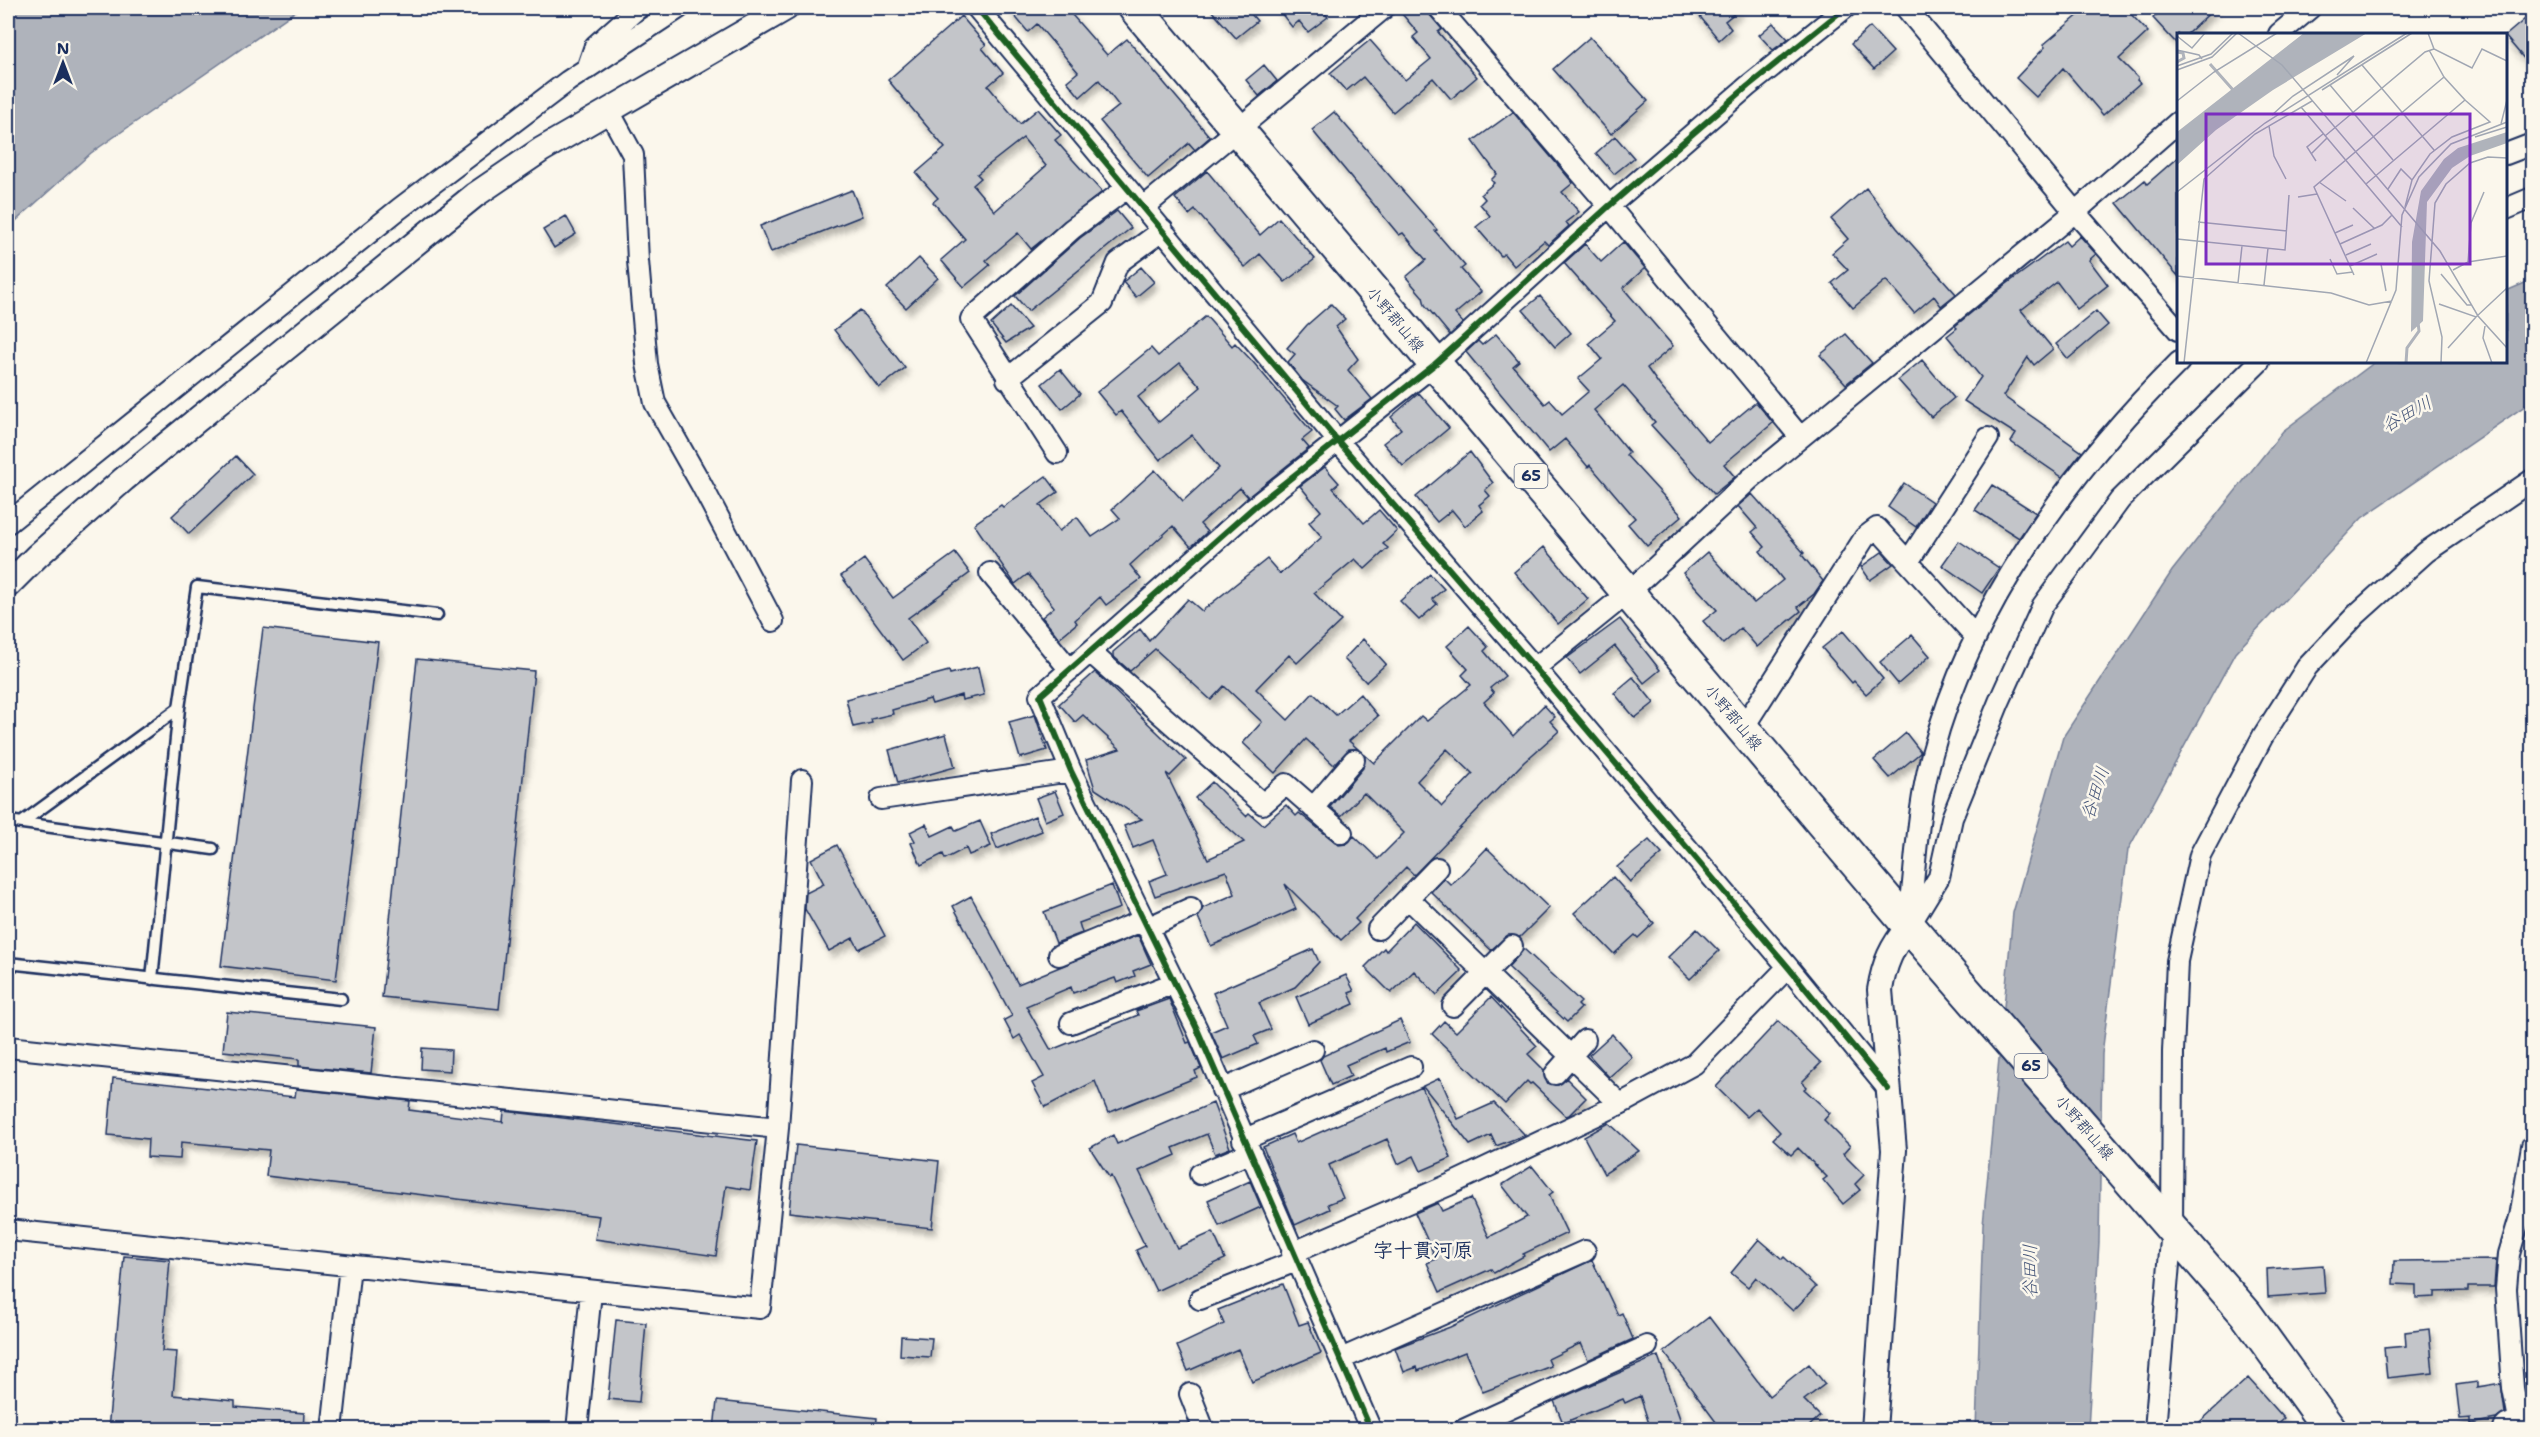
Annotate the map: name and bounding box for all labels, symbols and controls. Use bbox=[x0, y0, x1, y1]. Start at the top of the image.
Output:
north arrow bbox=[33, 33, 93, 93]
inset map bbox=[2177, 33, 2507, 363]
text: N bbox=[57, 38, 69, 59]
street label: 小野郡山線 bbox=[1362, 282, 1429, 357]
water label: 谷田川 bbox=[2378, 390, 2436, 438]
road number: 65 bbox=[1514, 464, 1547, 488]
street label: 小野郡山線 bbox=[1700, 680, 1767, 755]
water label: 谷田川 bbox=[2075, 764, 2115, 822]
road number: 65 bbox=[2014, 1054, 2048, 1078]
street label: 小野郡山線 bbox=[2050, 1090, 2119, 1164]
district label: 字十貫河原 bbox=[1373, 1237, 1473, 1263]
water label: 谷田川 bbox=[2018, 1244, 2042, 1298]

